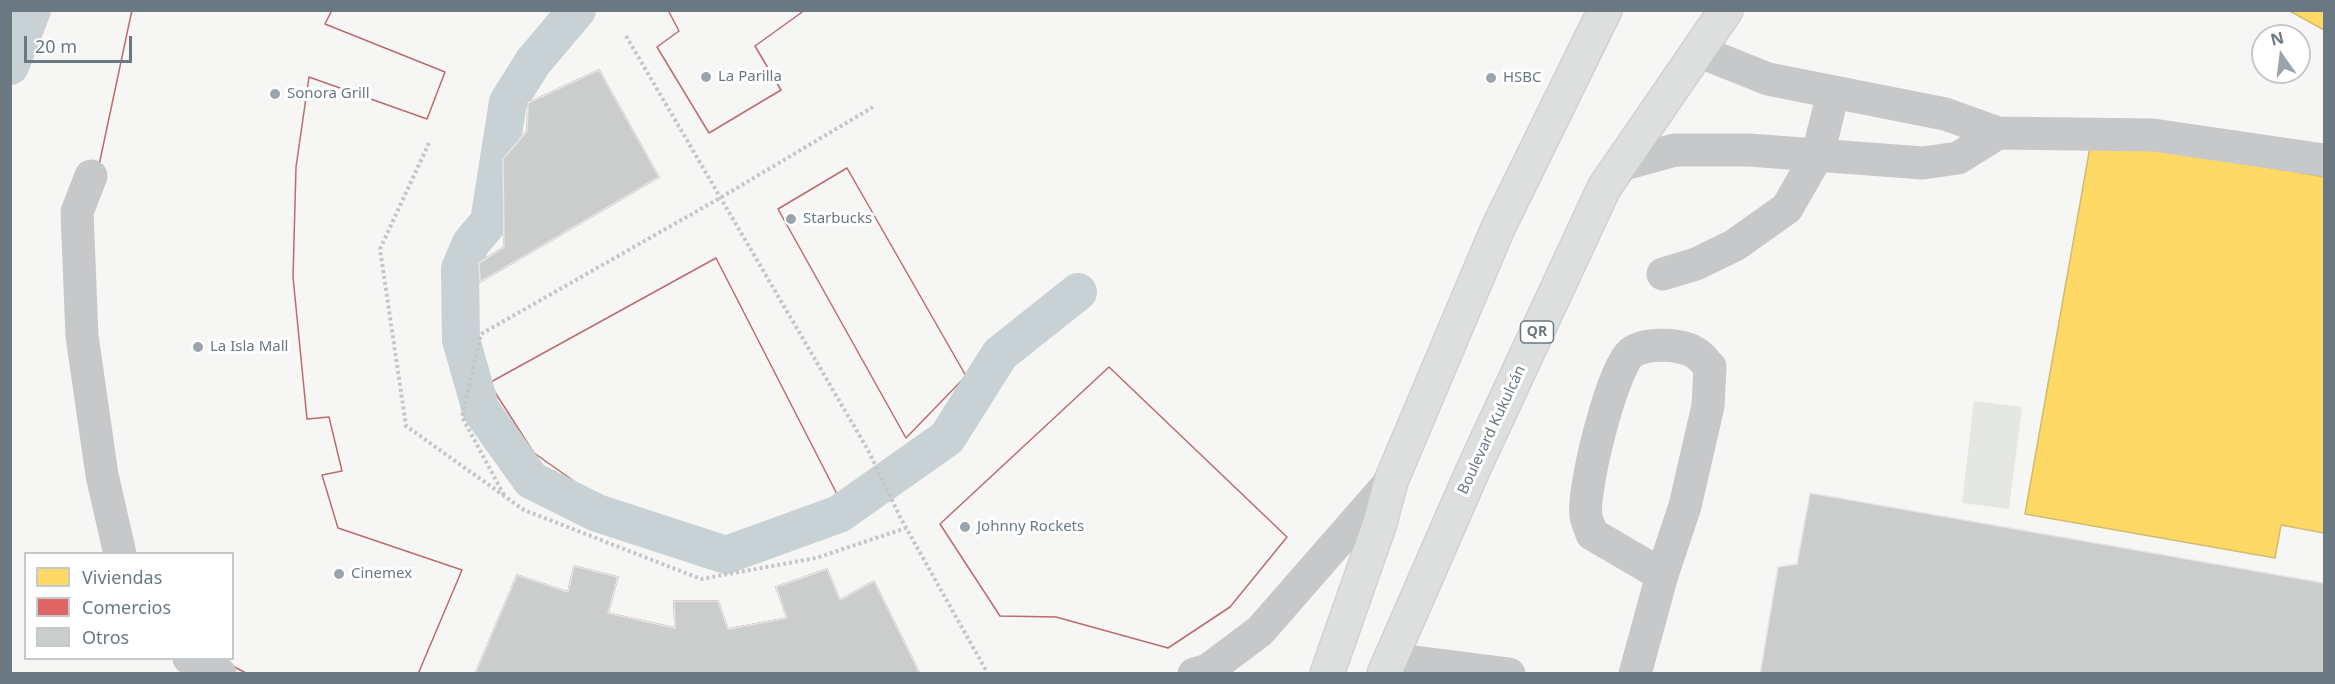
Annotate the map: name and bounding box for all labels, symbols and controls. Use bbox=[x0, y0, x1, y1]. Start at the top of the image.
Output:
scale bar bbox=[27, 24, 135, 62]
north arrow bbox=[2251, 24, 2311, 84]
text: N bbox=[2268, 26, 2286, 51]
text: 20 m bbox=[35, 34, 77, 58]
place label: La Parilla bbox=[718, 68, 782, 86]
place label: HSBC bbox=[1503, 69, 1542, 87]
marker: La Parilla bbox=[699, 70, 713, 84]
marker: HSBC bbox=[1484, 71, 1498, 85]
place label: Sonora Grill bbox=[287, 85, 370, 103]
marker: Sonora Grill bbox=[268, 87, 282, 101]
place label: Starbucks bbox=[803, 210, 872, 228]
marker: Starbucks bbox=[784, 212, 798, 226]
road number: QR bbox=[1520, 321, 1554, 343]
place label: La Isla Mall bbox=[210, 338, 288, 356]
marker: La Isla Mall bbox=[191, 340, 205, 354]
street label: Boulevard Kukulcán bbox=[1454, 363, 1530, 497]
place label: Johnny Rockets bbox=[977, 518, 1084, 536]
marker: Johnny Rockets bbox=[958, 520, 972, 534]
legend bbox=[24, 552, 234, 660]
text: Viviendas bbox=[82, 565, 162, 589]
place label: Cinemex bbox=[351, 565, 412, 583]
marker: Cinemex bbox=[332, 567, 346, 581]
text: Comercios bbox=[82, 595, 171, 619]
text: Otros bbox=[82, 625, 129, 649]

